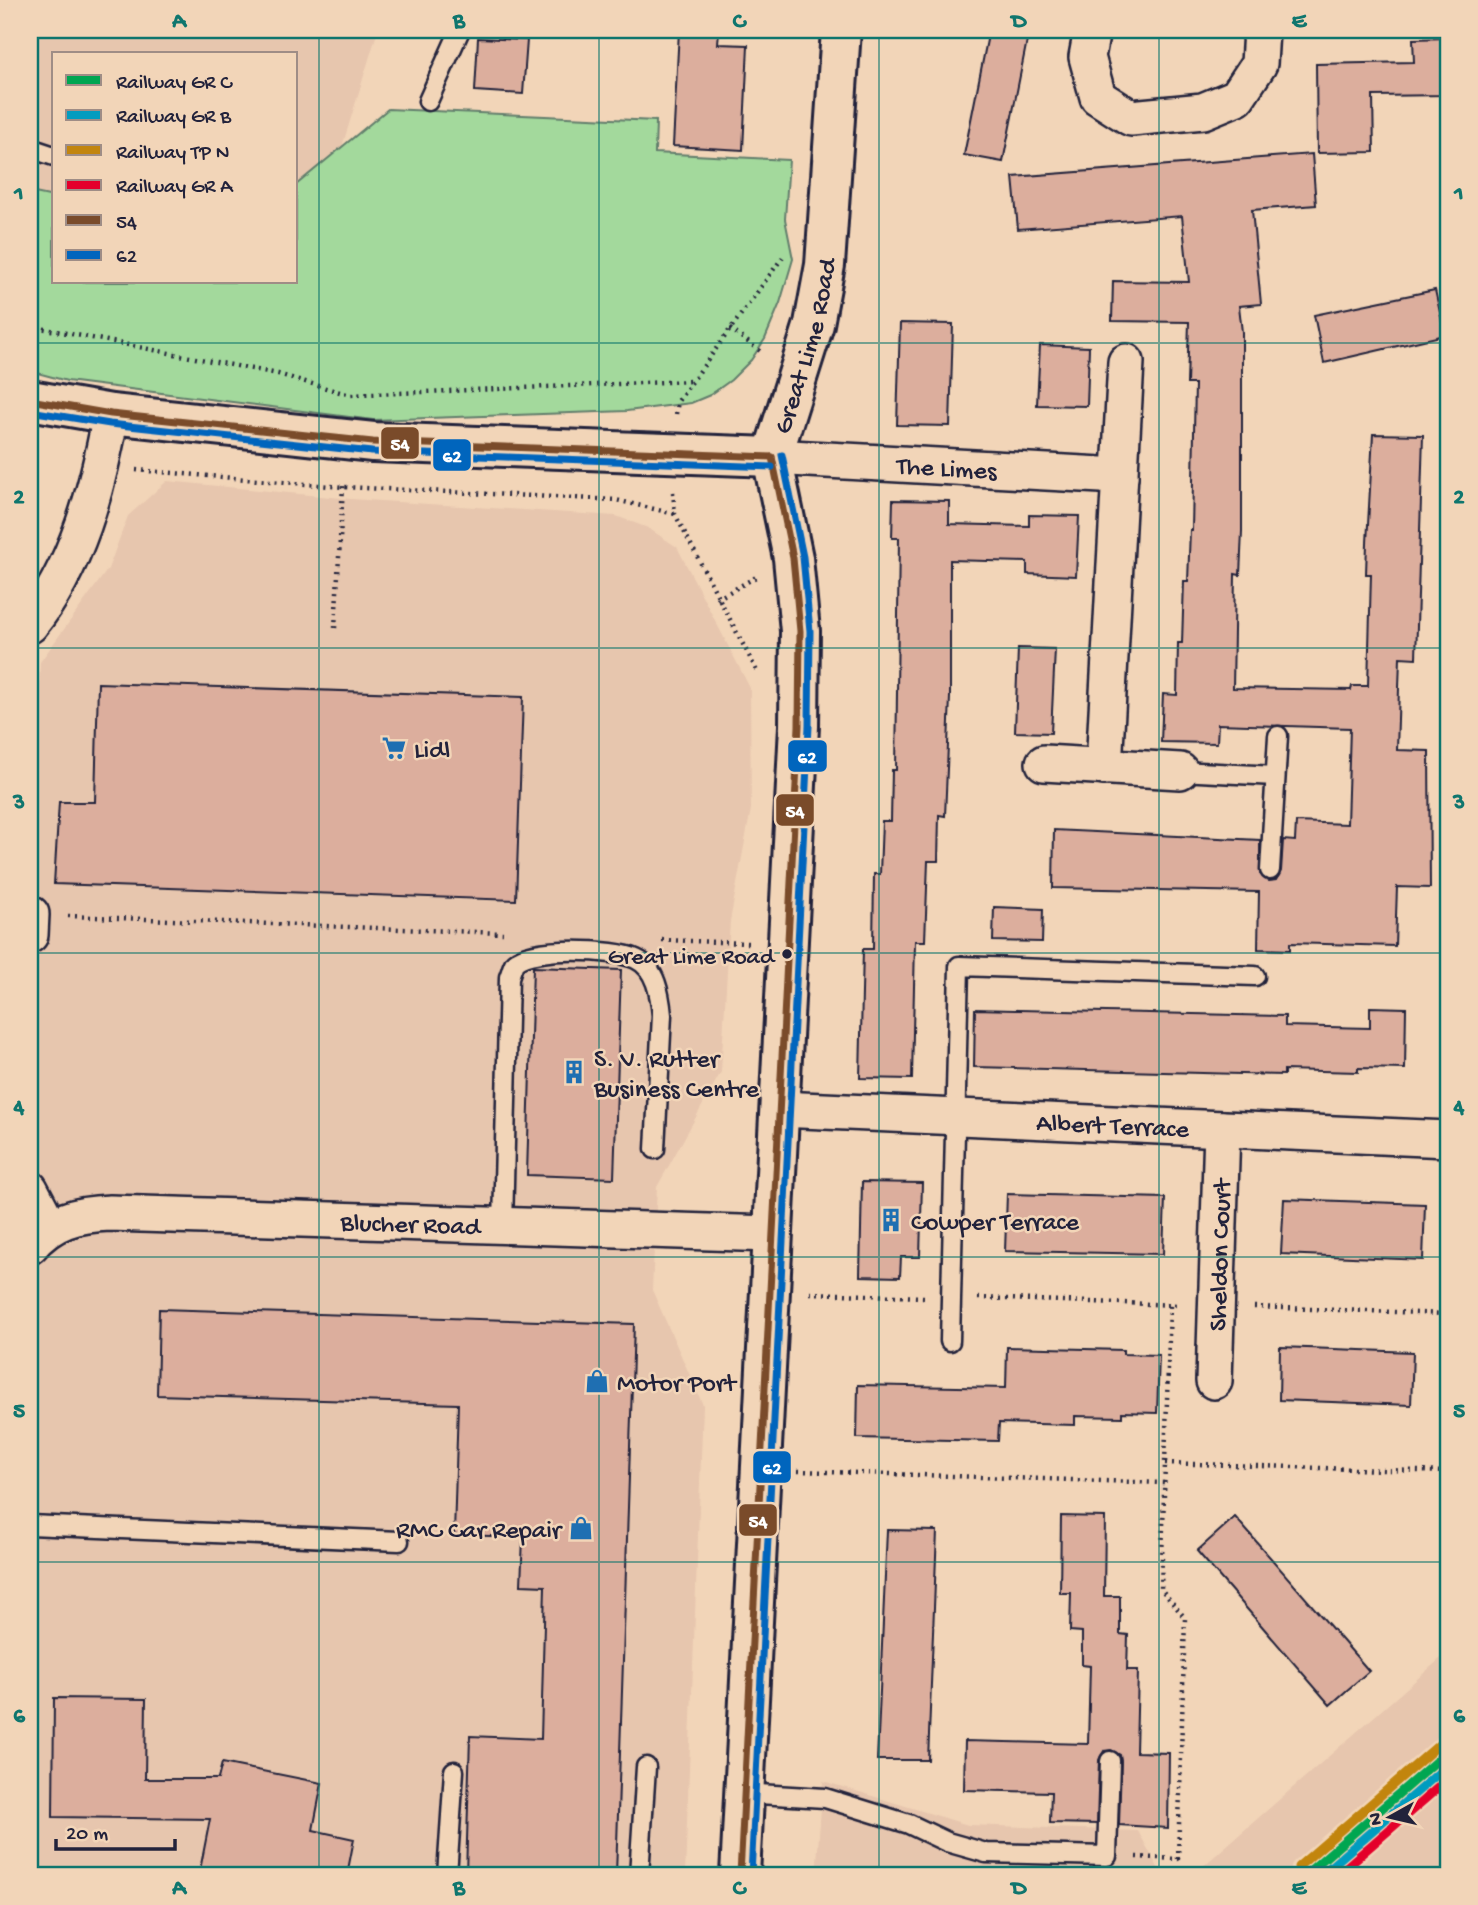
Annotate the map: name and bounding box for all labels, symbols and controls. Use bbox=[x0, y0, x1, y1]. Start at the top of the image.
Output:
text: A bbox=[171, 9, 187, 36]
text: B bbox=[452, 9, 466, 36]
text: C bbox=[733, 9, 748, 36]
text: D bbox=[1010, 9, 1028, 36]
text: E bbox=[1292, 9, 1308, 36]
legend bbox=[52, 52, 298, 284]
text: Railway GR C bbox=[116, 72, 233, 97]
text: Railway GR B bbox=[116, 106, 232, 131]
text: Railway TP N bbox=[116, 142, 229, 167]
text: Railway GR A bbox=[116, 176, 234, 201]
text: 1 bbox=[13, 181, 24, 208]
text: 1 bbox=[1453, 181, 1464, 208]
text: 54 bbox=[116, 212, 137, 237]
text: 62 bbox=[116, 246, 137, 271]
street label: Great Lime Road bbox=[769, 255, 846, 438]
line badge: 54 bbox=[380, 426, 420, 460]
text: 54 bbox=[391, 435, 410, 458]
line badge: 62 bbox=[432, 438, 472, 472]
text: 62 bbox=[443, 447, 462, 470]
street label: The Limes bbox=[894, 453, 999, 489]
text: 2 bbox=[13, 485, 25, 512]
text: 2 bbox=[1453, 485, 1465, 512]
supermarket icon: Lidl bbox=[380, 734, 408, 762]
place label: Lidl bbox=[414, 737, 450, 768]
line badge: 62 bbox=[787, 739, 828, 773]
text: 62 bbox=[798, 748, 817, 771]
text: 3 bbox=[12, 790, 25, 817]
text: 3 bbox=[1452, 790, 1465, 817]
line badge: 54 bbox=[775, 793, 815, 827]
text: 54 bbox=[786, 802, 805, 825]
place label: Great Lime Road bbox=[608, 944, 776, 973]
marker: Great Lime Road bbox=[780, 947, 794, 961]
place label: S. V. Rutter Business Centre bbox=[593, 1046, 759, 1107]
building icon: S. V. Rutter Business Centre bbox=[560, 1058, 588, 1086]
text: 4 bbox=[13, 1095, 25, 1122]
text: 4 bbox=[1453, 1095, 1465, 1122]
street label: Albert Terrace bbox=[1035, 1110, 1190, 1147]
street label: Sheldon Court bbox=[1205, 1176, 1240, 1332]
building icon: Cowper Terrace bbox=[877, 1206, 905, 1234]
street label: Blucher Road bbox=[339, 1209, 482, 1245]
place label: Cowper Terrace bbox=[911, 1209, 1079, 1240]
shop icon: Motor Port bbox=[583, 1367, 611, 1395]
place label: Motor Port bbox=[617, 1370, 738, 1401]
text: 5 bbox=[13, 1399, 25, 1426]
text: 5 bbox=[1453, 1399, 1465, 1426]
line badge: 62 bbox=[752, 1450, 792, 1484]
text: 62 bbox=[763, 1459, 782, 1482]
line badge: 54 bbox=[738, 1503, 778, 1537]
text: 54 bbox=[749, 1512, 768, 1535]
shop icon: RMC Car Repair bbox=[567, 1514, 595, 1542]
place label: RMC Car Repair bbox=[396, 1517, 564, 1548]
text: 6 bbox=[13, 1704, 26, 1731]
text: 6 bbox=[1453, 1704, 1466, 1731]
north arrow bbox=[1356, 1783, 1426, 1853]
scale bar bbox=[56, 1807, 175, 1851]
text: N bbox=[1364, 1811, 1389, 1827]
text: 20 m bbox=[66, 1823, 108, 1848]
text: A bbox=[171, 1876, 187, 1903]
text: B bbox=[452, 1876, 466, 1903]
text: C bbox=[733, 1876, 748, 1903]
text: D bbox=[1010, 1876, 1028, 1903]
text: E bbox=[1292, 1876, 1308, 1903]

